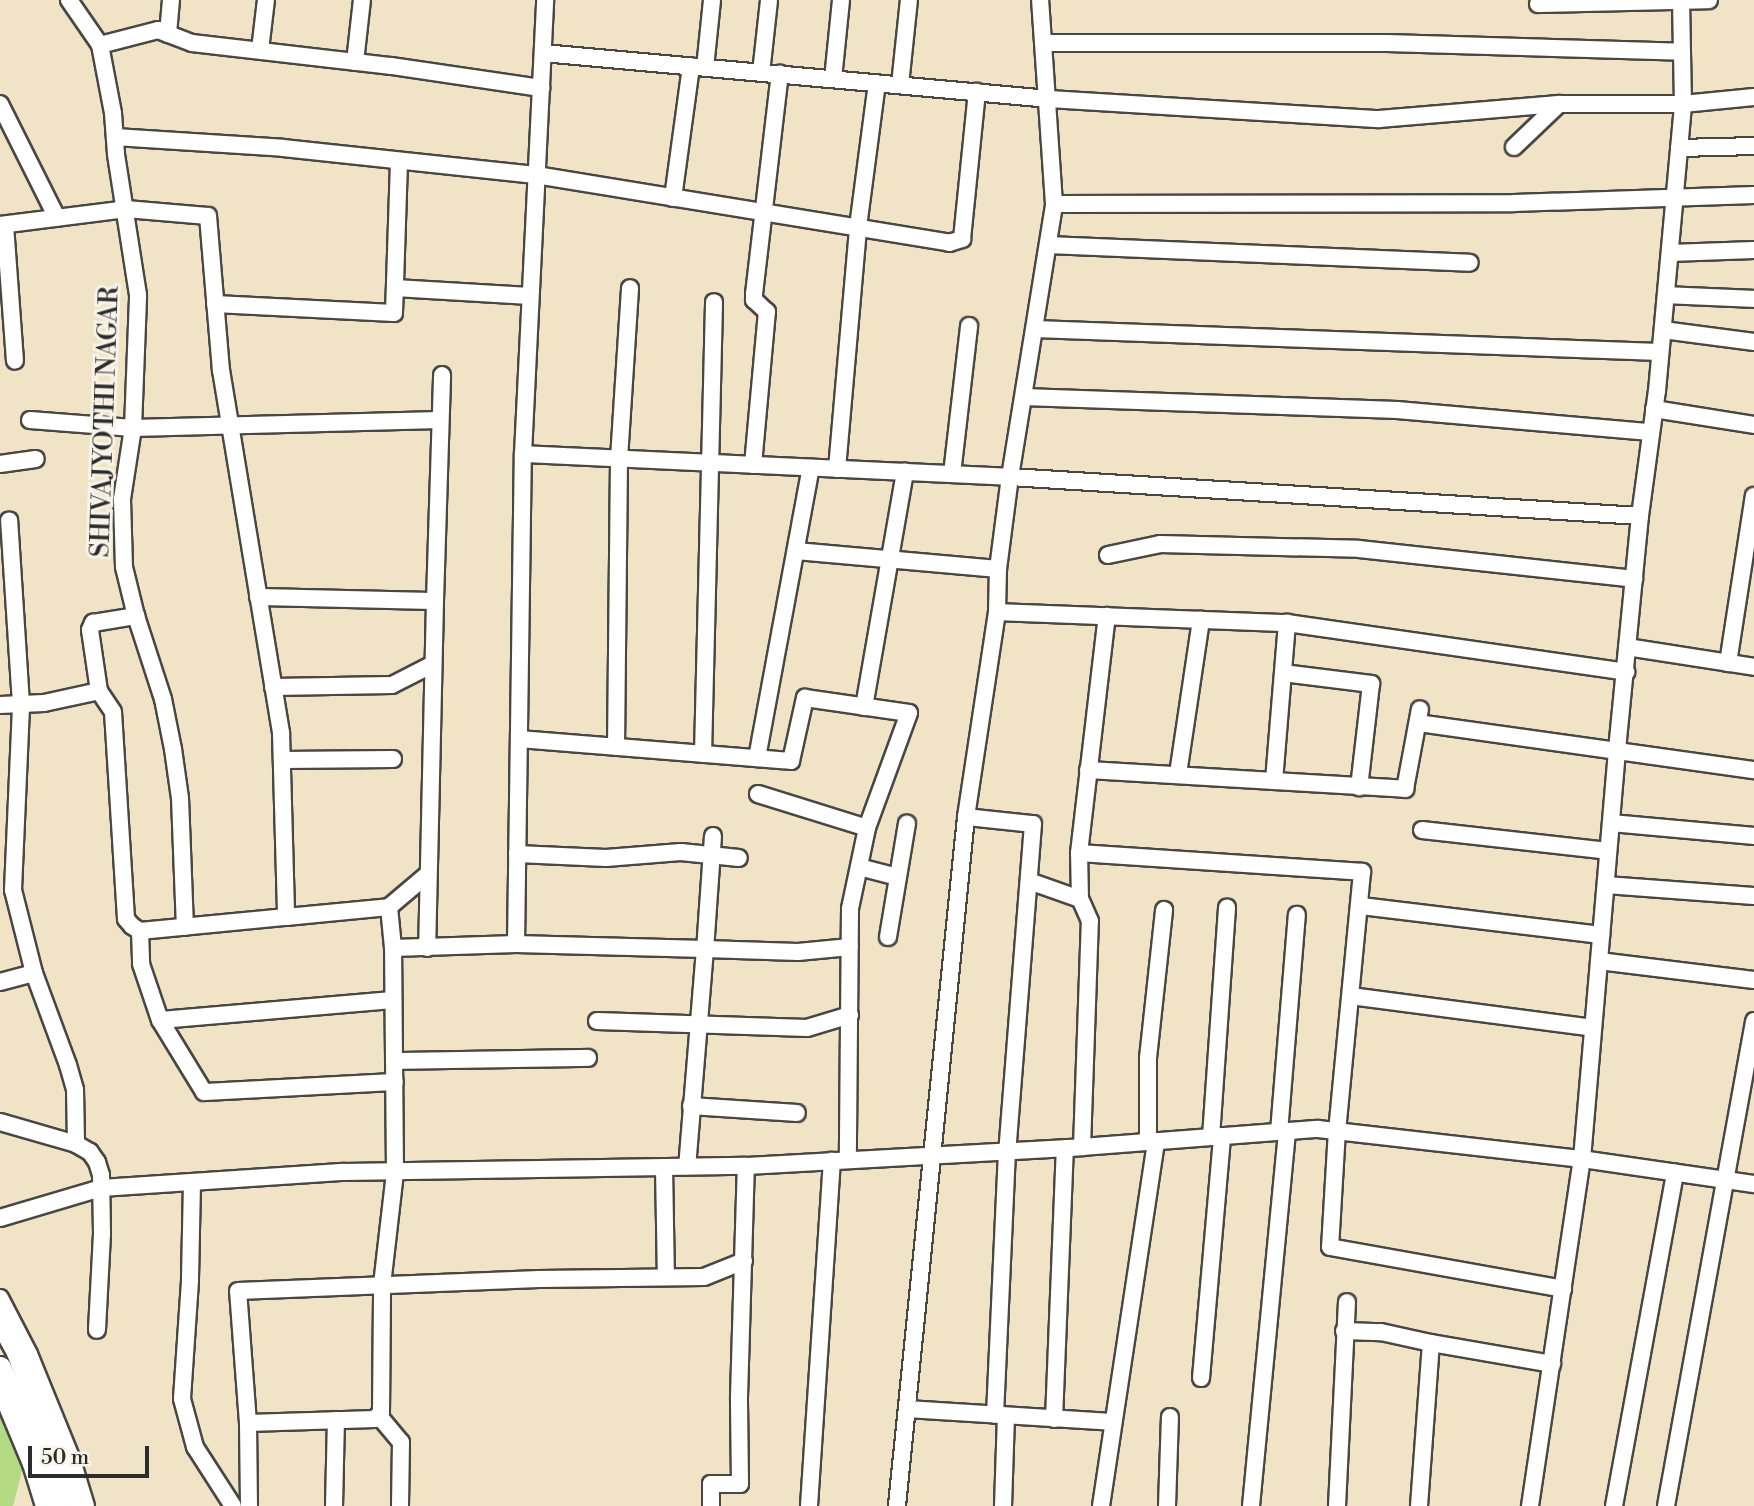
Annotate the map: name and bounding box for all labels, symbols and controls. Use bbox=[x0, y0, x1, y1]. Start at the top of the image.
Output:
street label: SHIVAJYOTHI NAGAR bbox=[86, 286, 126, 558]
scale bar bbox=[32, 1432, 152, 1476]
text: 50 m bbox=[41, 1445, 89, 1471]

